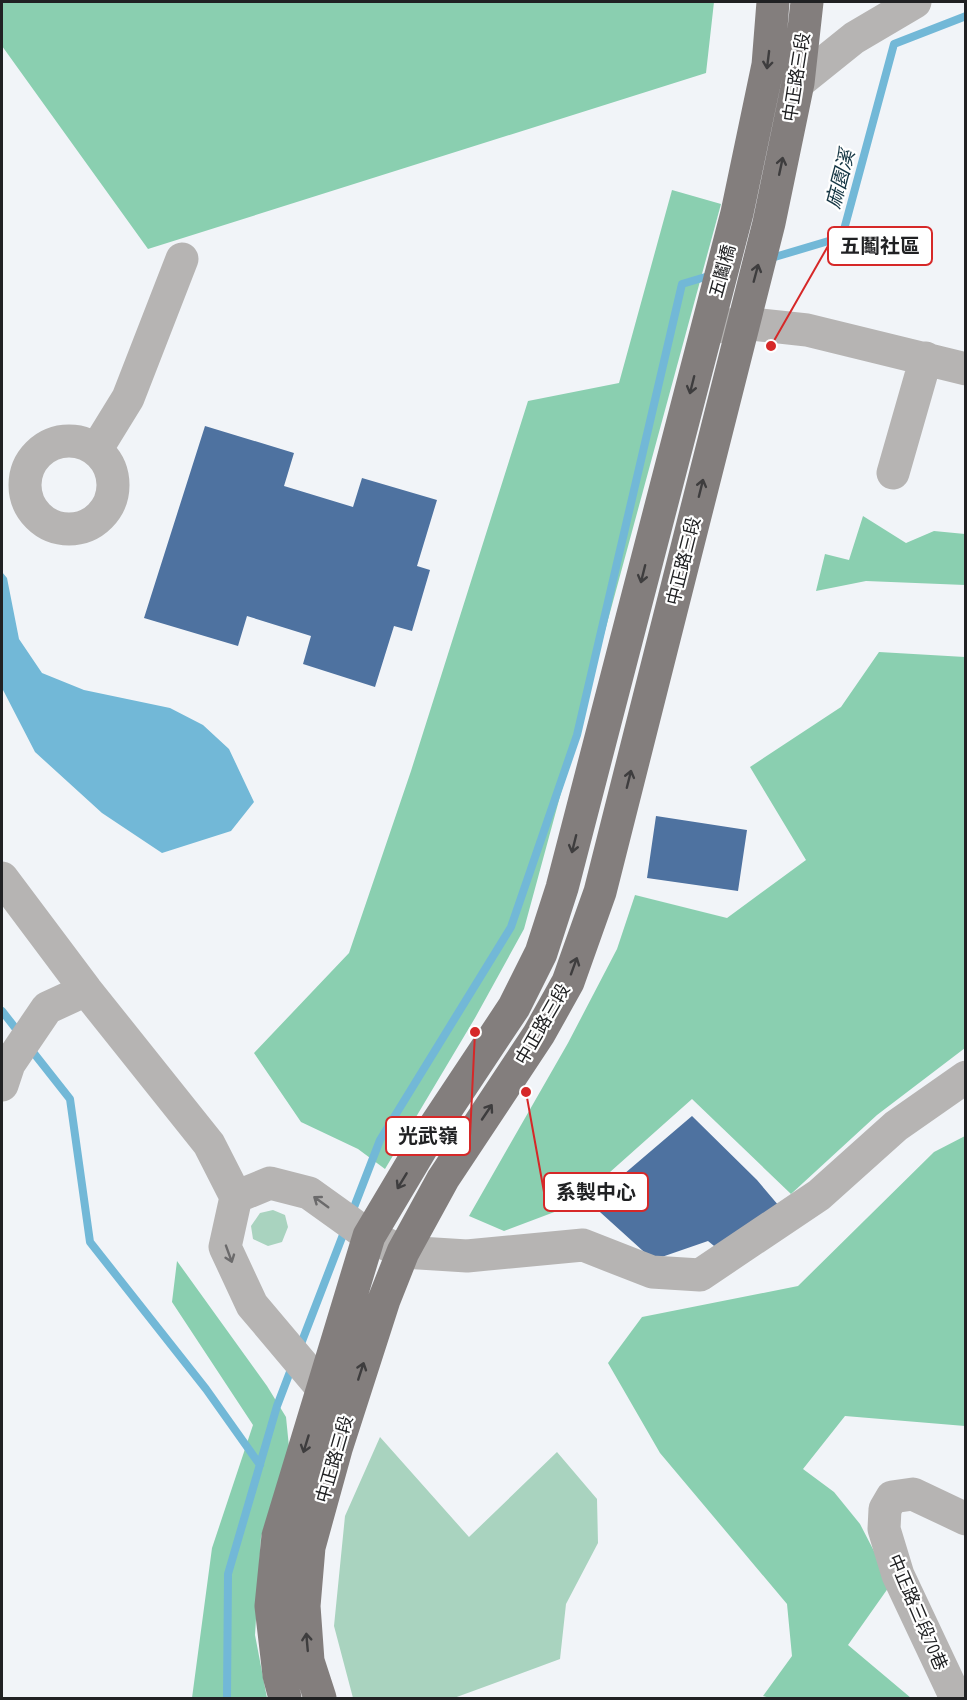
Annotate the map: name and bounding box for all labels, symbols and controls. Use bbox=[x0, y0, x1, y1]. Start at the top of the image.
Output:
street label: 中正路三段 bbox=[778, 31, 814, 123]
one-way arrow bbox=[762, 49, 773, 69]
water label: 麻園溪 bbox=[820, 144, 861, 211]
one-way arrow bbox=[776, 157, 787, 176]
callout: 五鬮社區 bbox=[828, 227, 932, 265]
text: 五鬮社區 bbox=[840, 233, 920, 259]
street label: 五鬮橋 bbox=[704, 242, 740, 300]
one-way arrow bbox=[750, 264, 762, 283]
one-way arrow bbox=[685, 375, 697, 394]
one-way arrow bbox=[696, 479, 708, 498]
street label: 中正路三段 bbox=[661, 515, 705, 607]
one-way arrow bbox=[637, 564, 649, 583]
one-way arrow bbox=[623, 770, 635, 789]
one-way arrow bbox=[567, 834, 579, 853]
one-way arrow bbox=[569, 957, 580, 976]
street label: 中正路三段 bbox=[510, 979, 574, 1069]
one-way arrow bbox=[481, 1104, 493, 1121]
callout: 光武嶺 bbox=[386, 1117, 470, 1155]
text: 光武嶺 bbox=[398, 1123, 458, 1149]
one-way arrow bbox=[396, 1172, 408, 1189]
callout: 系製中心 bbox=[544, 1173, 648, 1211]
text: 系製中心 bbox=[556, 1179, 636, 1205]
one-way arrow bbox=[314, 1196, 330, 1208]
one-way arrow bbox=[224, 1244, 235, 1262]
one-way arrow bbox=[356, 1362, 367, 1381]
street label: 中正路三段 bbox=[311, 1413, 357, 1505]
one-way arrow bbox=[300, 1434, 311, 1453]
street label: 中正路三段70巷 bbox=[883, 1550, 953, 1674]
one-way arrow bbox=[301, 1632, 312, 1652]

